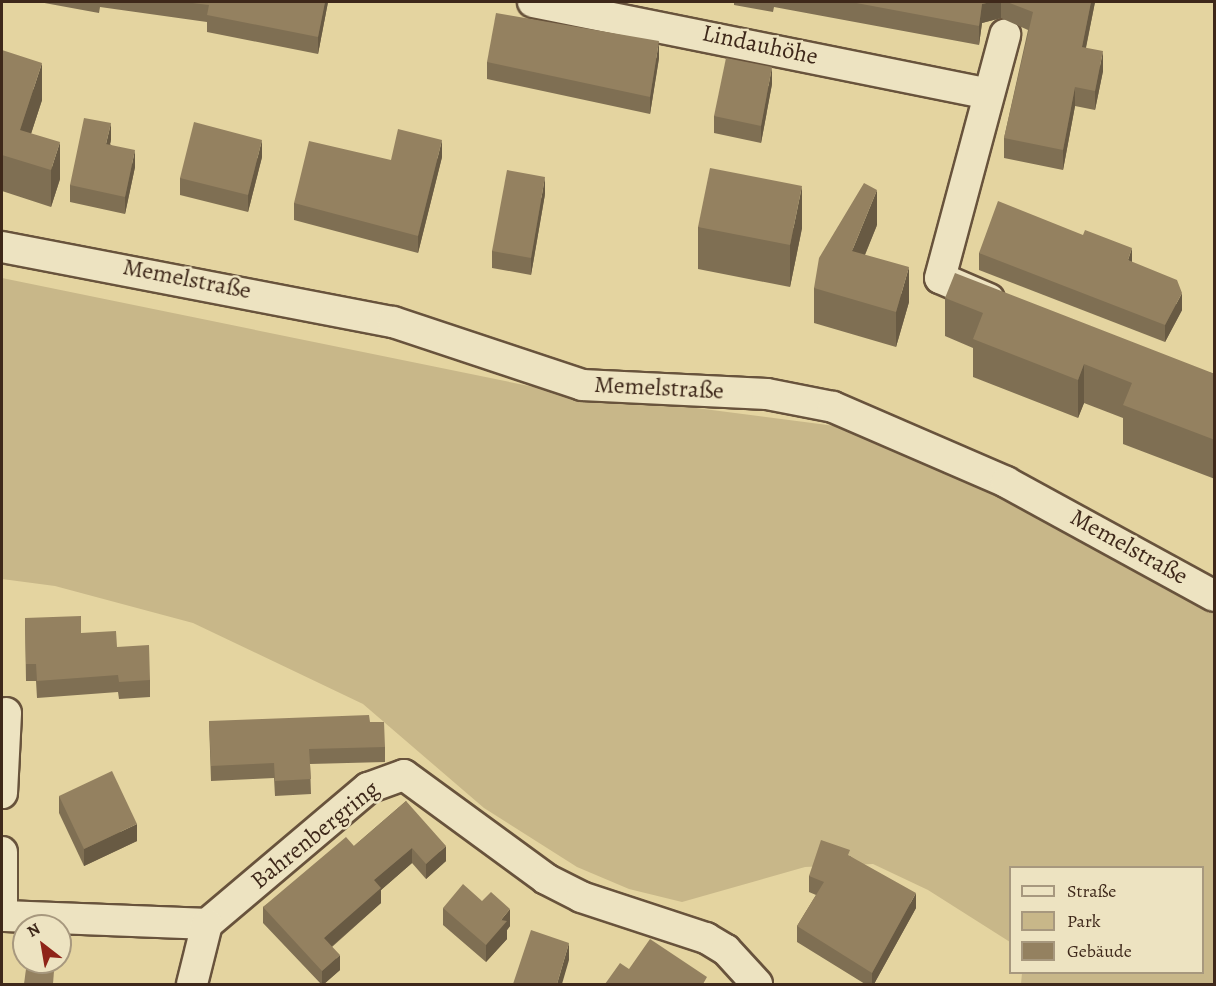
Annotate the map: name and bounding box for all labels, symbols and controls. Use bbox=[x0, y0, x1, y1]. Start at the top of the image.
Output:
street label: Lindauhöhe bbox=[700, 19, 820, 71]
street label: Memelstraße bbox=[121, 252, 253, 306]
street label: Memelstraße bbox=[593, 370, 725, 406]
street label: Memelstraße bbox=[1065, 503, 1193, 591]
street label: Bahrenbergring bbox=[245, 775, 385, 895]
legend bbox=[1009, 866, 1204, 974]
text: Straße bbox=[1067, 879, 1116, 903]
text: Park bbox=[1067, 909, 1101, 933]
north arrow bbox=[12, 914, 72, 974]
text: N bbox=[23, 918, 44, 943]
text: Gebäude bbox=[1067, 939, 1132, 963]

